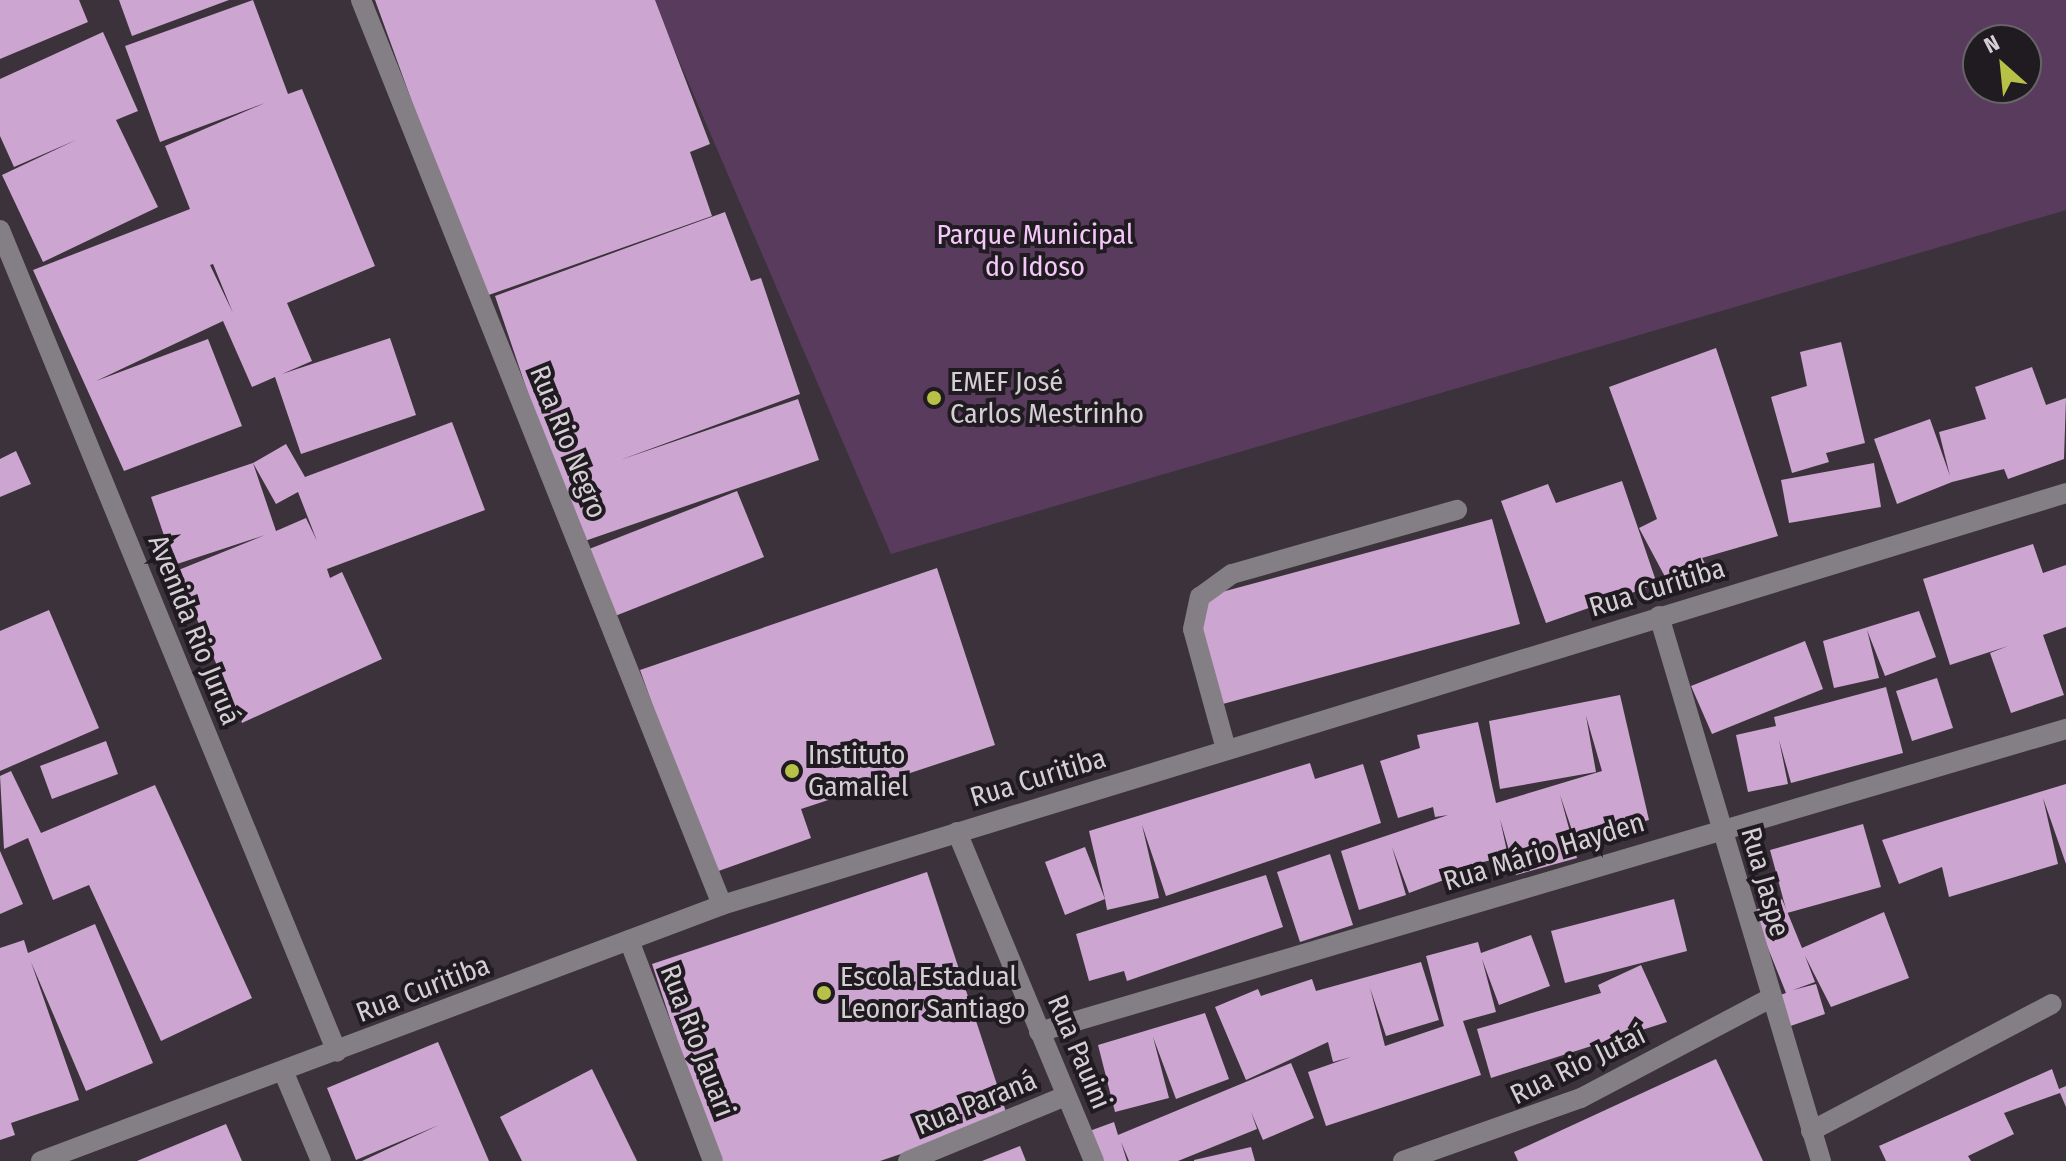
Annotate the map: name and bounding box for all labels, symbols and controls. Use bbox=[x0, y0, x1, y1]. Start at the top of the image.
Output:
north arrow bbox=[1962, 24, 2042, 104]
text: N bbox=[1980, 29, 2004, 59]
park label: Parque Municipal do Idoso bbox=[937, 218, 1133, 284]
street label: Rua Rio Negro bbox=[522, 361, 614, 523]
place label: EMEF José Carlos Mestrinho bbox=[950, 365, 1144, 431]
marker: EMEF José Carlos Mestrinho bbox=[925, 389, 943, 407]
street label: Avenida Rio Juruá bbox=[141, 530, 247, 730]
street label: Rua Curitiba bbox=[1585, 551, 1729, 625]
place label: Instituto Gamaliel bbox=[808, 738, 908, 804]
street label: Rua Curitiba bbox=[966, 741, 1110, 815]
marker: Instituto Gamaliel bbox=[783, 762, 801, 780]
street label: Rua Mário Hayden bbox=[1440, 805, 1648, 899]
street label: Rua Jaspe bbox=[1733, 824, 1797, 940]
street label: Rua Curitiba bbox=[352, 948, 494, 1030]
street label: Rua Rio Jauari bbox=[653, 960, 741, 1122]
place label: Escola Estadual Leonor Santiago bbox=[840, 960, 1026, 1026]
marker: Escola Estadual Leonor Santiago bbox=[815, 984, 833, 1002]
street label: Rua Pauini bbox=[1040, 990, 1118, 1114]
street label: Rua Rio Jutaí bbox=[1505, 1018, 1651, 1112]
street label: Rua Paraná bbox=[910, 1063, 1042, 1143]

